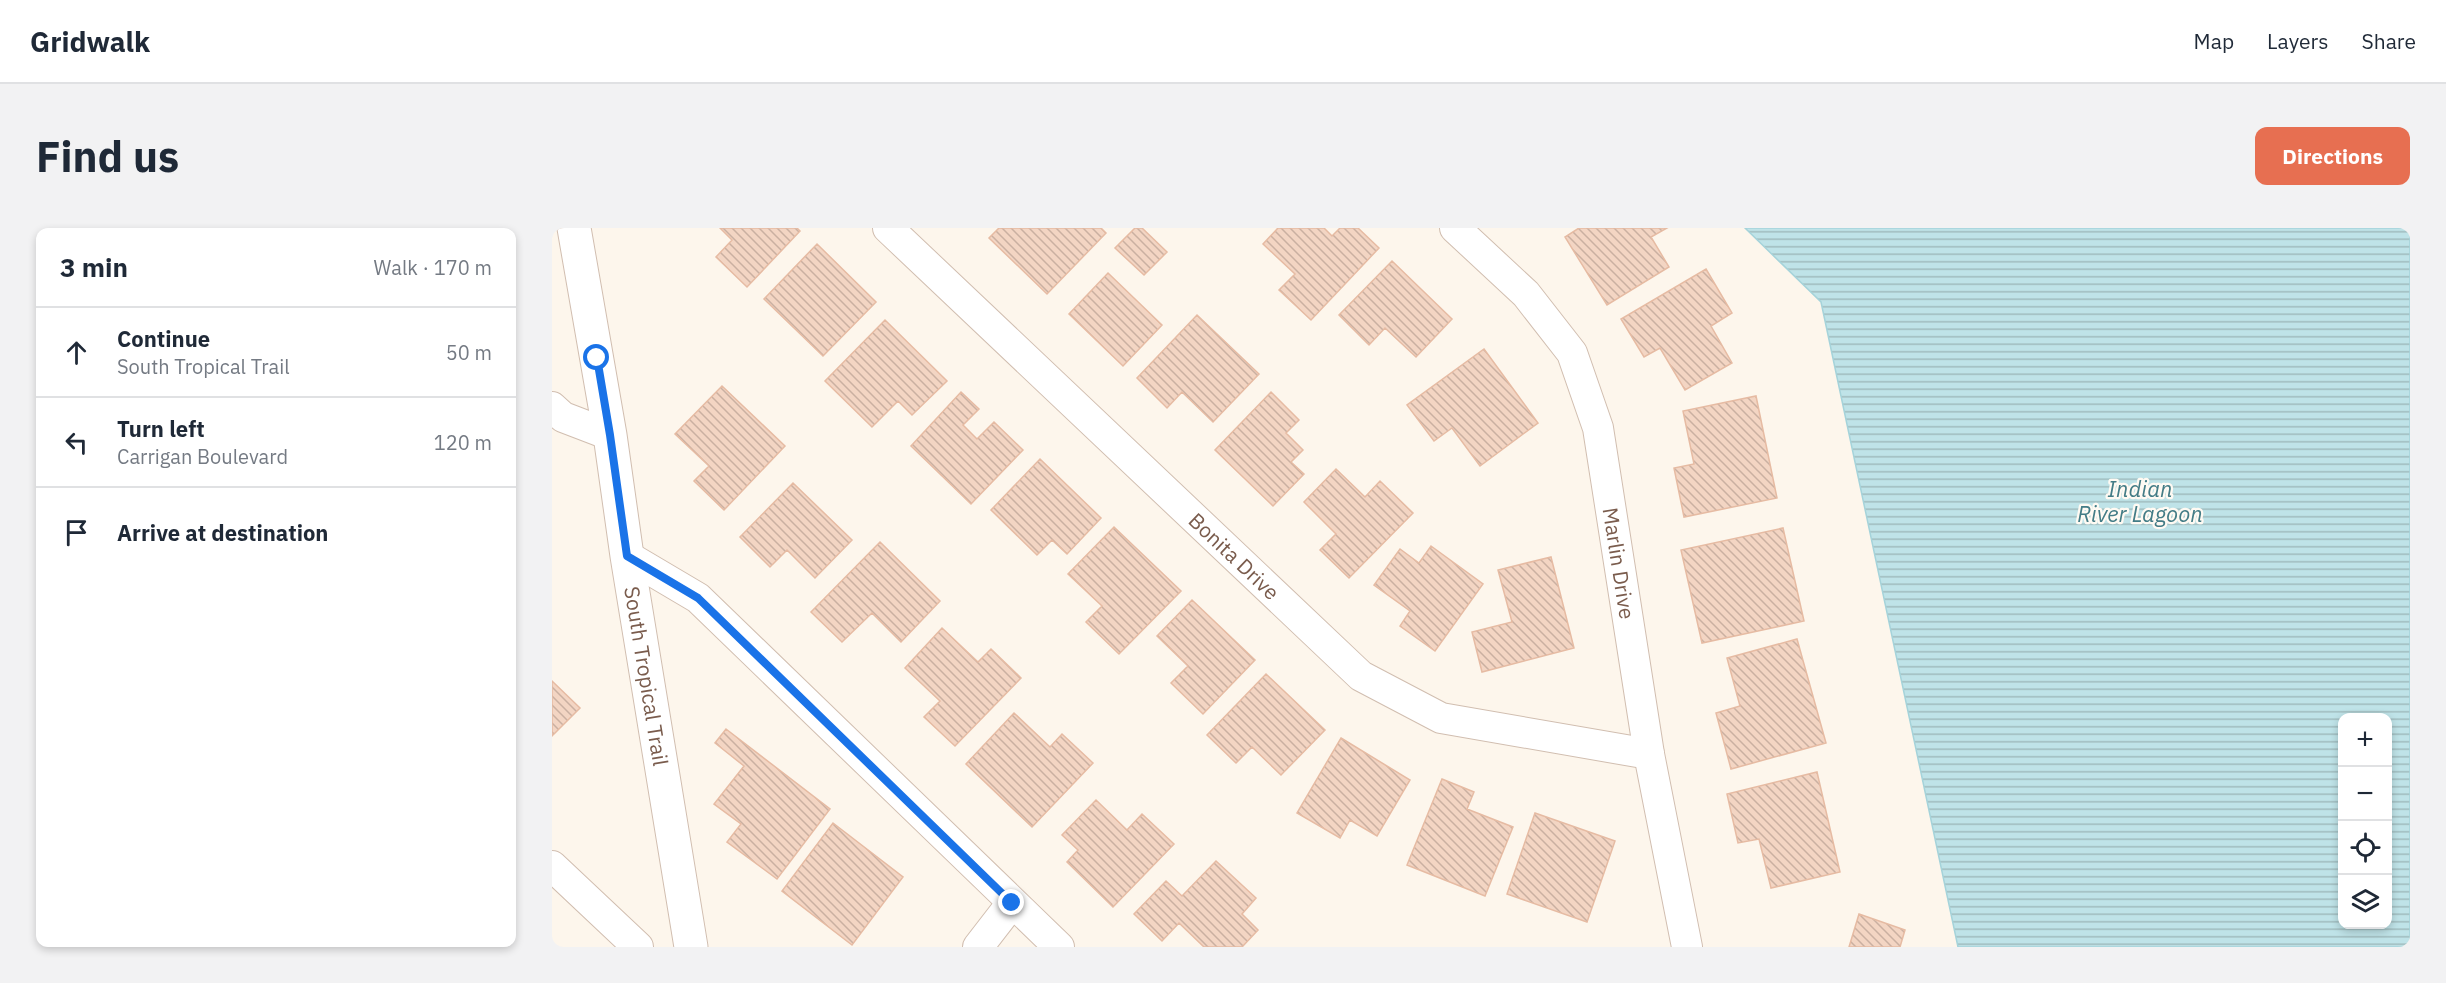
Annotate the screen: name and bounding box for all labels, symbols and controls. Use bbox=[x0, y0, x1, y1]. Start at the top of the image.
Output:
text: Gridwalk bbox=[30, 23, 150, 60]
text: Map bbox=[2194, 27, 2234, 55]
text: Layers bbox=[2267, 27, 2329, 55]
text: Share bbox=[2362, 27, 2416, 55]
button: Directions bbox=[2255, 127, 2410, 185]
text: Find us bbox=[36, 129, 179, 184]
text: 3 min bbox=[60, 250, 128, 284]
text: Walk · 170 m bbox=[374, 254, 492, 281]
text: Continue bbox=[117, 324, 210, 353]
icon: ahead bbox=[60, 336, 93, 369]
text: 50 m bbox=[446, 339, 492, 366]
route start bbox=[583, 344, 609, 370]
text: South Tropical Trail bbox=[117, 353, 290, 380]
text: Turn left bbox=[117, 414, 205, 443]
icon: left bbox=[60, 426, 93, 459]
text: 120 m bbox=[434, 429, 492, 456]
text: Carrigan Boulevard bbox=[117, 443, 288, 470]
water label: Indian River Lagoon bbox=[2077, 474, 2203, 528]
street label: Marlin Drive bbox=[1597, 505, 1642, 621]
street label: Bonita Drive bbox=[1183, 506, 1286, 606]
icon: arrive bbox=[60, 516, 93, 549]
text: Arrive at destination bbox=[117, 518, 328, 547]
street label: South Tropical Trail bbox=[618, 584, 675, 768]
map controls bbox=[2338, 713, 2392, 929]
button: + bbox=[2338, 713, 2392, 767]
button: − bbox=[2338, 767, 2392, 821]
button: locate bbox=[2338, 821, 2392, 875]
button: layers bbox=[2338, 875, 2392, 929]
route end bbox=[998, 889, 1024, 915]

